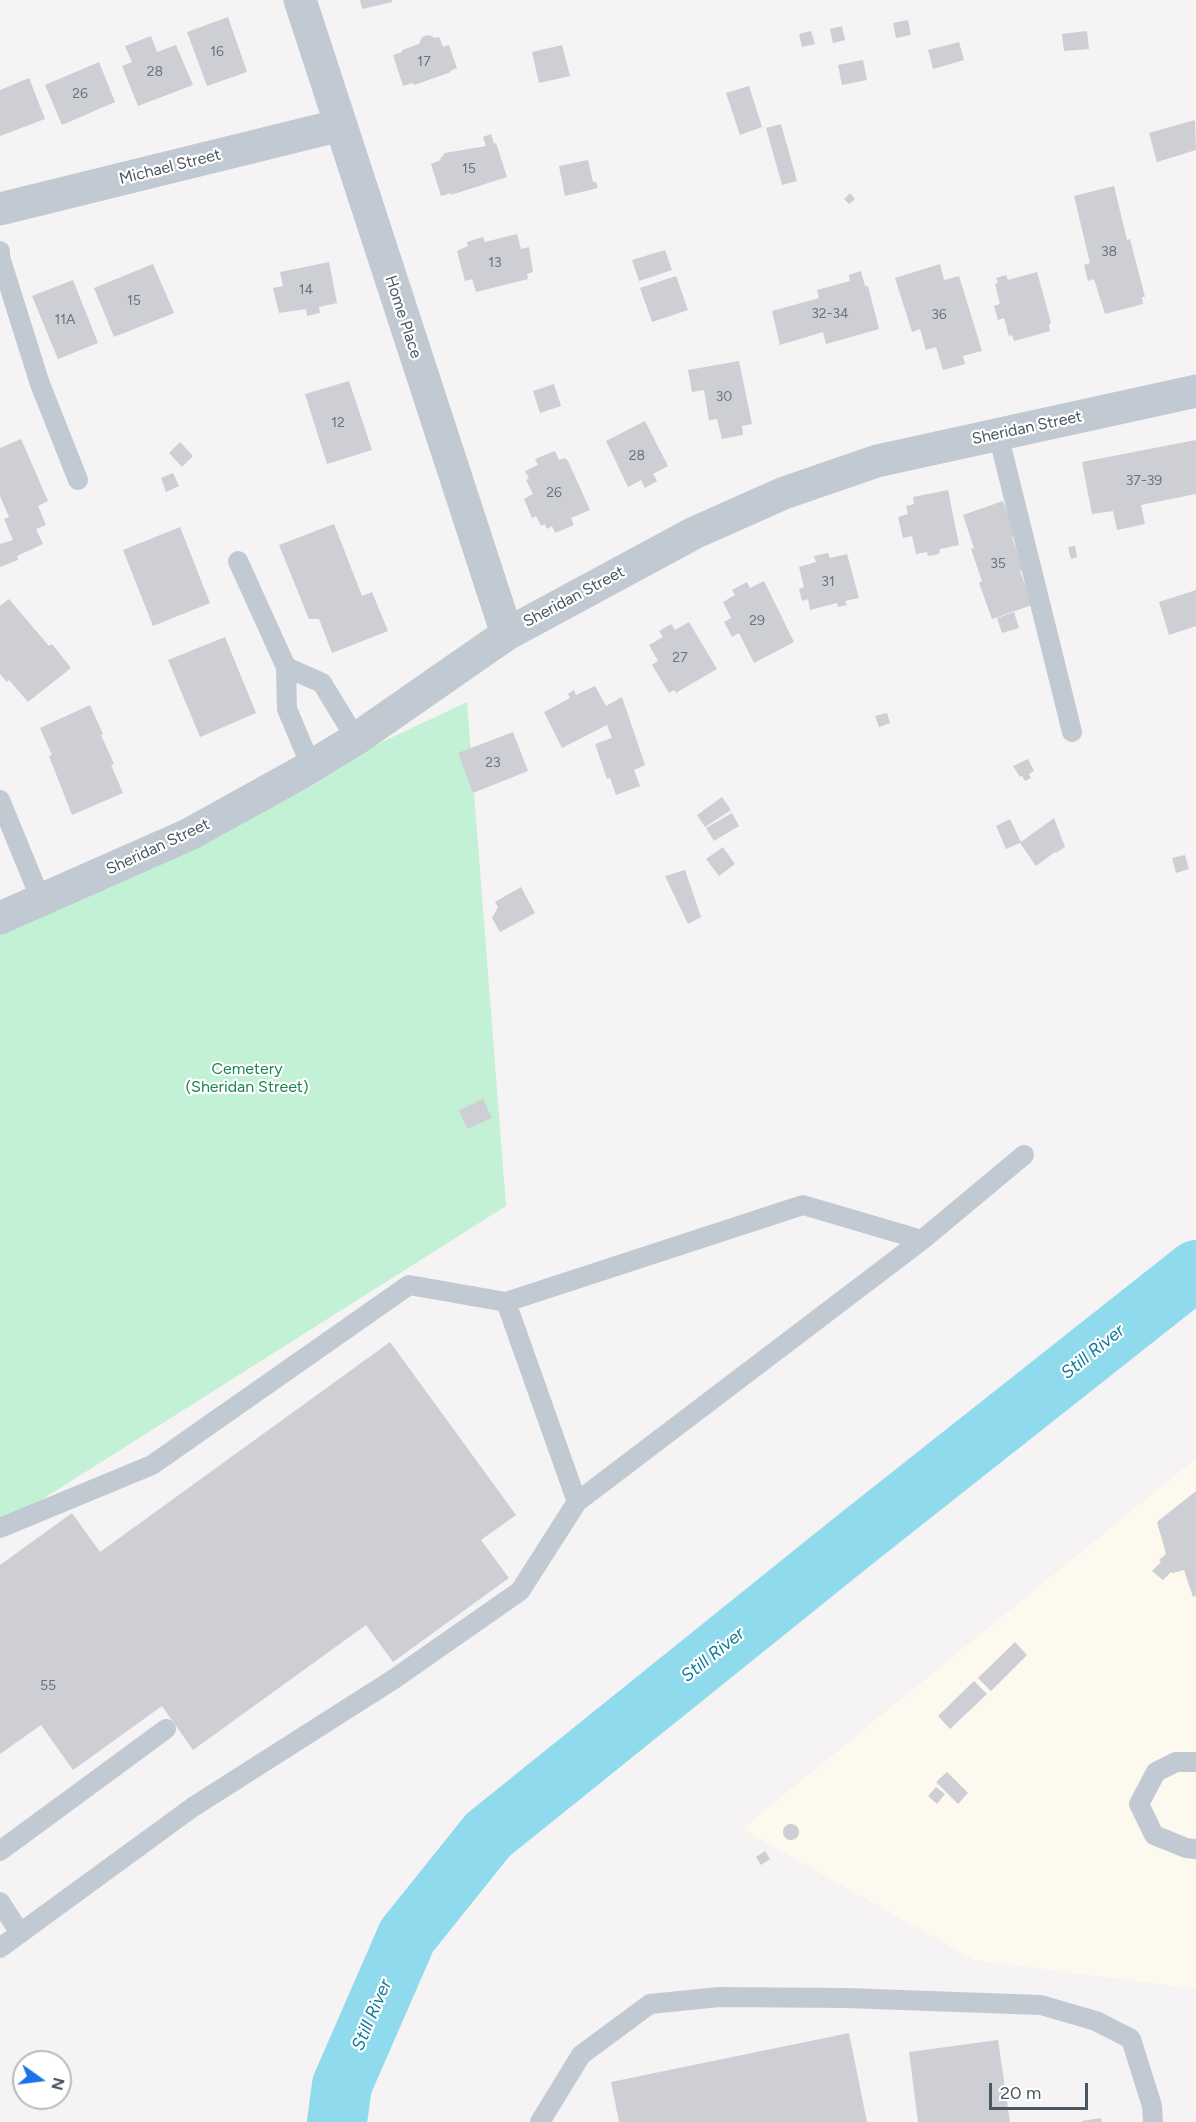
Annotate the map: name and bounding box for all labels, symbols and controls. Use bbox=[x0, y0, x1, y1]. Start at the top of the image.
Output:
house number: 16 bbox=[210, 44, 224, 60]
house number: 17 bbox=[417, 54, 431, 70]
house number: 28 bbox=[147, 64, 163, 80]
house number: 26 bbox=[72, 86, 88, 102]
street label: Michael Street bbox=[117, 145, 223, 189]
house number: 15 bbox=[462, 161, 476, 177]
house number: 38 bbox=[1101, 244, 1117, 260]
house number: 13 bbox=[488, 255, 502, 271]
street label: Home Place bbox=[381, 273, 425, 361]
house number: 14 bbox=[299, 282, 313, 298]
house number: 15 bbox=[127, 293, 141, 309]
house number: 32-34 bbox=[811, 306, 849, 322]
house number: 36 bbox=[931, 307, 947, 323]
house number: 11A bbox=[54, 312, 76, 328]
house number: 30 bbox=[716, 389, 732, 405]
street label: Sheridan Street bbox=[970, 407, 1084, 449]
house number: 12 bbox=[331, 415, 345, 431]
house number: 28 bbox=[629, 448, 645, 464]
house number: 37-39 bbox=[1126, 473, 1162, 489]
house number: 26 bbox=[546, 485, 562, 501]
house number: 35 bbox=[990, 556, 1006, 572]
street label: Sheridan Street bbox=[520, 562, 628, 632]
house number: 31 bbox=[821, 574, 835, 590]
house number: 29 bbox=[749, 613, 765, 629]
house number: 27 bbox=[672, 650, 688, 666]
house number: 23 bbox=[485, 755, 501, 771]
street label: Sheridan Street bbox=[103, 815, 213, 879]
park label: Cemetery (Sheridan Street) bbox=[185, 1059, 309, 1097]
water label: Still River bbox=[1057, 1320, 1129, 1384]
water label: Still River bbox=[677, 1623, 749, 1687]
house number: 55 bbox=[40, 1678, 56, 1694]
water label: Still River bbox=[347, 1976, 397, 2054]
north arrow bbox=[12, 2050, 72, 2110]
scale bar bbox=[992, 2071, 1091, 2109]
text: N bbox=[47, 2076, 69, 2092]
text: 20 m bbox=[1000, 2082, 1041, 2104]

